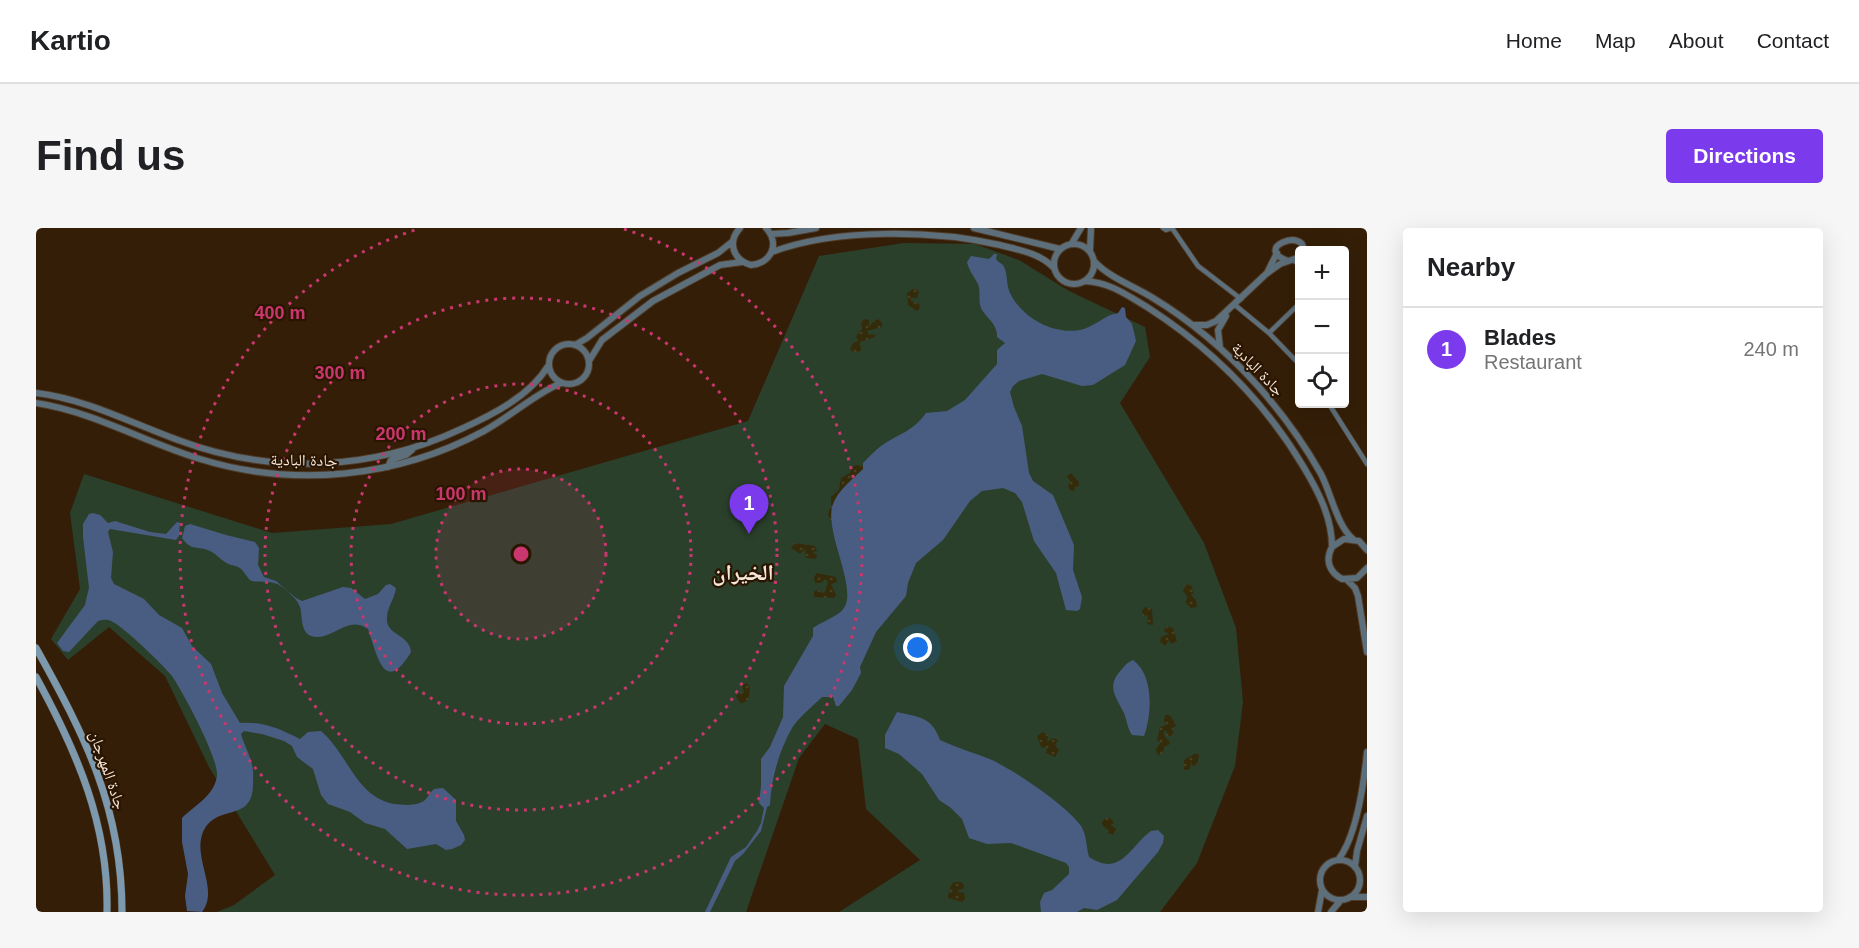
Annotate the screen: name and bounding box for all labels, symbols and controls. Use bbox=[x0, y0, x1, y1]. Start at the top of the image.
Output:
text: Kartio bbox=[30, 25, 111, 56]
text: Home bbox=[1506, 29, 1562, 52]
text: Map bbox=[1595, 29, 1636, 52]
text: About bbox=[1669, 29, 1724, 52]
text: Contact bbox=[1757, 29, 1829, 52]
button: Directions bbox=[1666, 129, 1823, 183]
text: Find us bbox=[36, 132, 185, 179]
map controls bbox=[1295, 246, 1349, 408]
button: + bbox=[1295, 246, 1349, 300]
text: Nearby bbox=[1427, 252, 1515, 282]
button: − bbox=[1295, 300, 1349, 354]
text: 400 m bbox=[254, 303, 306, 323]
text: Blades bbox=[1484, 325, 1556, 350]
text: 1 bbox=[1441, 338, 1452, 360]
text: 240 m bbox=[1743, 338, 1799, 360]
street label: جادة البادية bbox=[1228, 339, 1287, 399]
text: Restaurant bbox=[1484, 351, 1582, 373]
button: locate bbox=[1295, 354, 1349, 408]
text: 300 m bbox=[314, 363, 366, 383]
text: 200 m bbox=[375, 424, 427, 444]
street label: جادة البادية bbox=[270, 451, 338, 470]
text: 100 m bbox=[435, 484, 487, 504]
pin: 1 bbox=[730, 484, 768, 534]
centre of rings bbox=[511, 544, 531, 564]
district label: الخيران bbox=[712, 560, 774, 586]
your location bbox=[903, 633, 932, 662]
street label: جادة المهرجان bbox=[85, 729, 129, 812]

